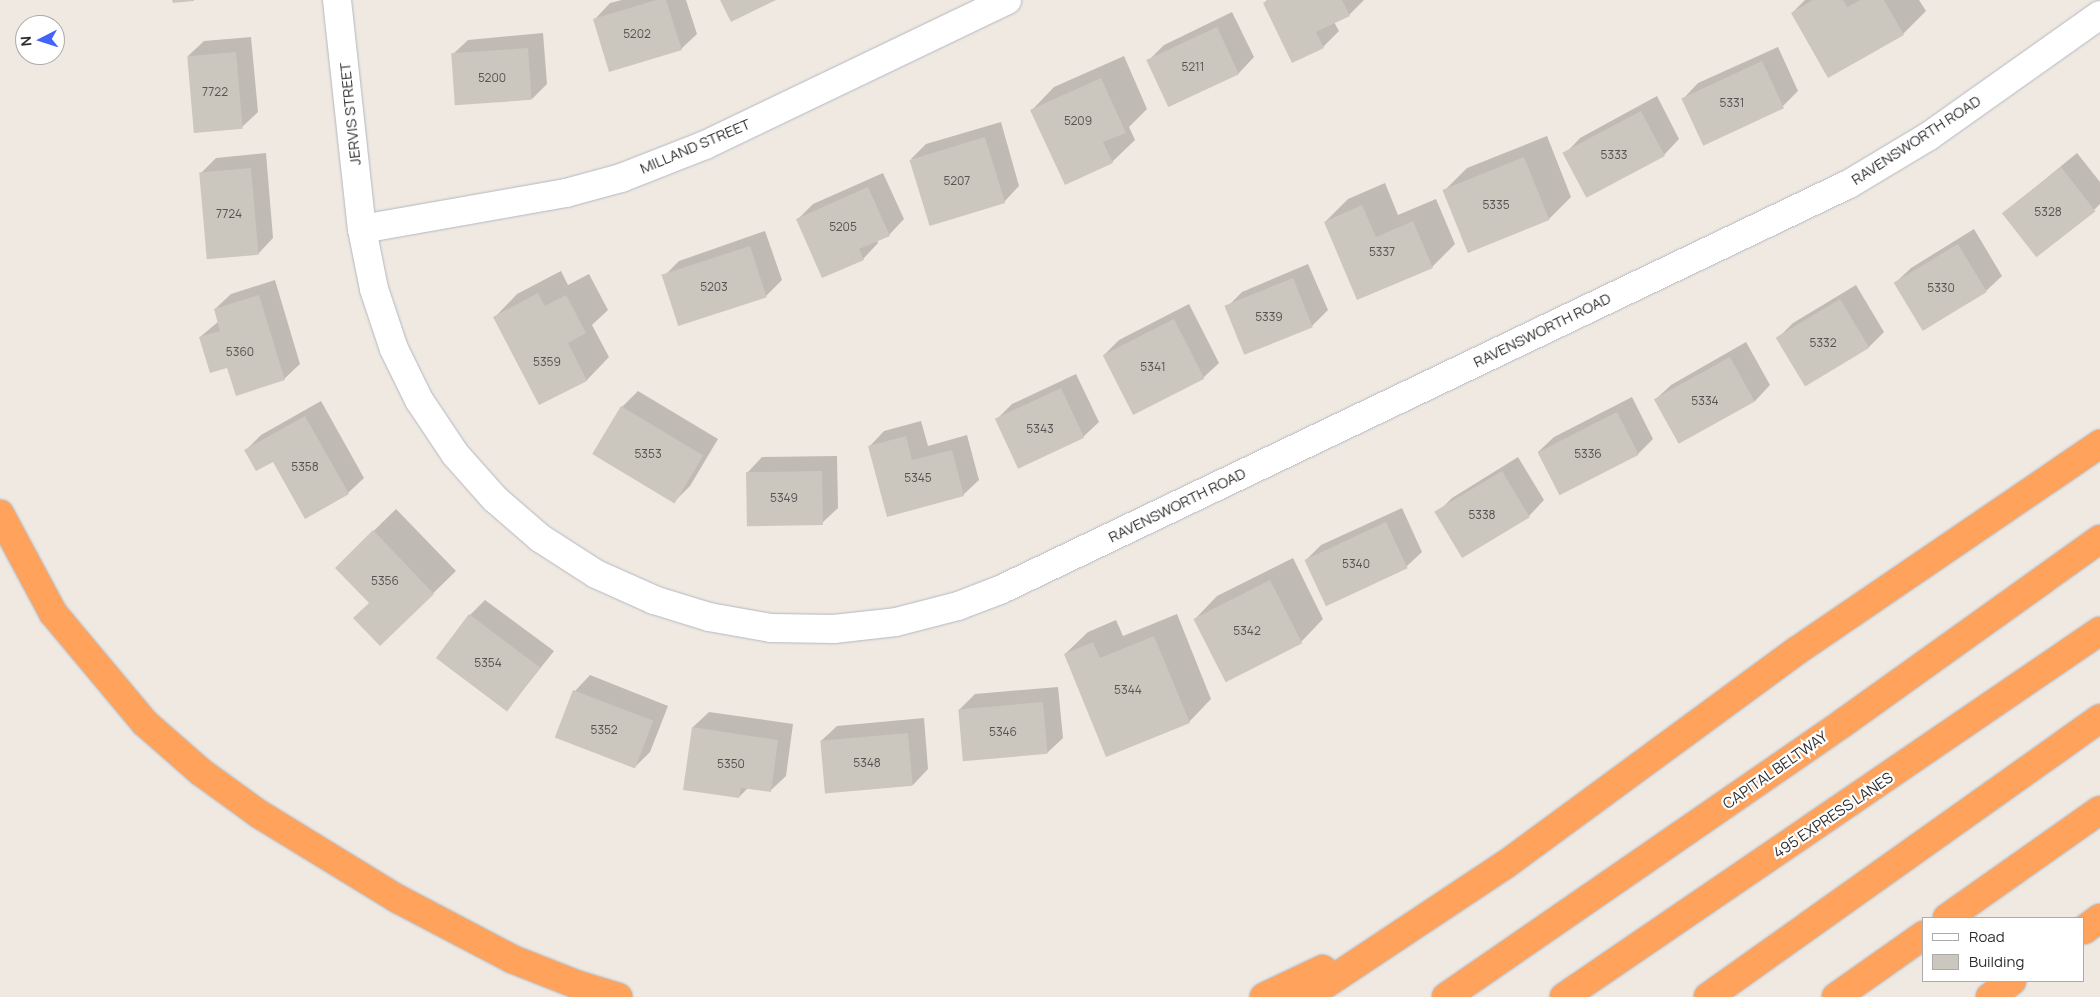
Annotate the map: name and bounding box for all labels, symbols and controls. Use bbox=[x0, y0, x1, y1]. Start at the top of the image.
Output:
north arrow bbox=[15, 15, 65, 65]
house number: 5202 bbox=[623, 27, 651, 41]
text: N bbox=[16, 35, 35, 47]
house number: 5211 bbox=[1182, 60, 1204, 74]
street label: JERVIS STREET bbox=[336, 62, 364, 166]
house number: 5200 bbox=[478, 71, 506, 85]
house number: 7722 bbox=[202, 85, 228, 99]
street label: RAVENSWORTH ROAD bbox=[1848, 91, 1984, 189]
house number: 5331 bbox=[1720, 96, 1744, 110]
house number: 5209 bbox=[1064, 114, 1092, 128]
street label: MILLAND STREET bbox=[637, 115, 753, 177]
house number: 5333 bbox=[1601, 148, 1627, 162]
house number: 5207 bbox=[944, 174, 970, 188]
house number: 5335 bbox=[1482, 198, 1510, 212]
house number: 5328 bbox=[2034, 205, 2062, 219]
house number: 7724 bbox=[216, 207, 242, 221]
house number: 5205 bbox=[829, 220, 857, 234]
house number: 5337 bbox=[1369, 245, 1395, 259]
house number: 5203 bbox=[700, 280, 728, 294]
house number: 5330 bbox=[1927, 281, 1955, 295]
street label: RAVENSWORTH ROAD bbox=[1470, 289, 1614, 371]
house number: 5339 bbox=[1255, 310, 1283, 324]
house number: 5332 bbox=[1809, 336, 1837, 350]
house number: 5360 bbox=[226, 345, 254, 359]
house number: 5359 bbox=[533, 355, 561, 369]
house number: 5341 bbox=[1140, 360, 1166, 374]
house number: 5334 bbox=[1691, 394, 1719, 408]
house number: 5343 bbox=[1026, 422, 1054, 436]
house number: 5353 bbox=[634, 447, 662, 461]
house number: 5336 bbox=[1574, 447, 1602, 461]
house number: 5358 bbox=[291, 460, 319, 474]
street label: RAVENSWORTH ROAD bbox=[1105, 464, 1249, 546]
house number: 5345 bbox=[904, 471, 932, 485]
house number: 5349 bbox=[770, 491, 798, 505]
house number: 5338 bbox=[1468, 508, 1496, 522]
house number: 5340 bbox=[1342, 557, 1370, 571]
house number: 5356 bbox=[371, 574, 399, 588]
house number: 5342 bbox=[1233, 624, 1261, 638]
house number: 5354 bbox=[474, 656, 502, 670]
house number: 5344 bbox=[1114, 683, 1142, 697]
house number: 5352 bbox=[591, 723, 617, 737]
house number: 5346 bbox=[989, 725, 1017, 739]
street label: CAPITAL BELTWAY bbox=[1719, 727, 1831, 813]
house number: 5348 bbox=[853, 756, 881, 770]
house number: 5350 bbox=[717, 757, 745, 771]
street label: 495 EXPRESS LANES bbox=[1770, 768, 1896, 862]
legend bbox=[1922, 917, 2085, 982]
text: Road bbox=[1969, 926, 2005, 947]
text: Building bbox=[1969, 951, 2024, 972]

